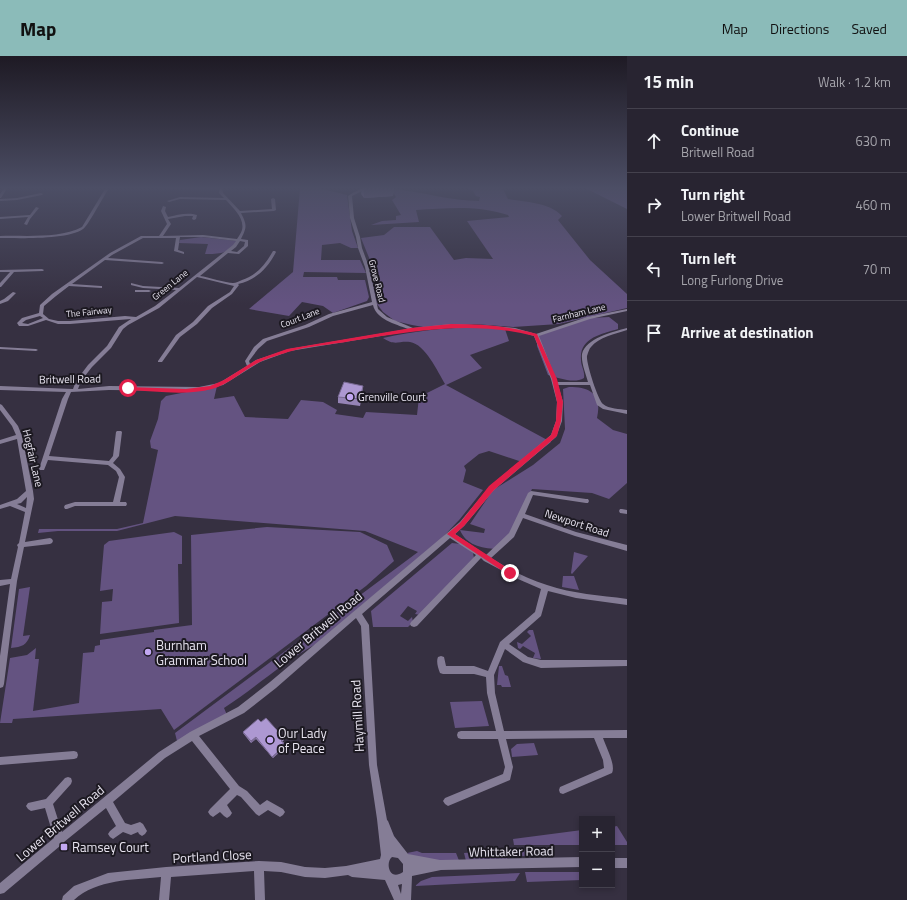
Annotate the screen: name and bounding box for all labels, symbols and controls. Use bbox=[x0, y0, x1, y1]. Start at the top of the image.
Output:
text: Map bbox=[20, 14, 56, 43]
text: Map bbox=[722, 18, 748, 39]
text: Directions bbox=[770, 18, 829, 39]
text: Saved bbox=[851, 18, 887, 39]
text: 15 min bbox=[643, 69, 694, 95]
text: Walk · 1.2 km bbox=[818, 72, 891, 92]
text: Continue bbox=[681, 119, 739, 142]
icon: ahead bbox=[643, 130, 665, 152]
text: 630 m bbox=[855, 131, 891, 151]
text: Britwell Road bbox=[681, 142, 754, 162]
text: Turn right bbox=[681, 183, 745, 206]
icon: right bbox=[643, 194, 665, 216]
text: 460 m bbox=[855, 195, 891, 215]
text: Lower Britwell Road bbox=[681, 206, 791, 226]
text: Turn left bbox=[681, 247, 736, 270]
street label: Grove Road bbox=[366, 258, 389, 304]
icon: left bbox=[643, 258, 665, 280]
text: 70 m bbox=[863, 259, 891, 279]
street label: Green Lane bbox=[149, 266, 191, 303]
text: Long Furlong Drive bbox=[681, 270, 783, 290]
street label: Farnham Lane bbox=[551, 300, 607, 325]
street label: The Fairway bbox=[66, 303, 113, 320]
street label: Court Lane bbox=[278, 304, 322, 331]
text: Arrive at destination bbox=[681, 321, 814, 344]
icon: arrive bbox=[643, 322, 665, 344]
street label: Britwell Road bbox=[39, 370, 101, 388]
route start bbox=[119, 379, 137, 397]
place label: Grenville Court bbox=[358, 389, 426, 405]
marker: Grenville Court bbox=[345, 392, 355, 402]
street label: Hogfair Lane bbox=[19, 428, 48, 489]
street label: Newport Road bbox=[543, 505, 611, 541]
route end bbox=[501, 564, 519, 582]
street label: Lower Britwell Road bbox=[269, 586, 367, 672]
place label: Burnham Grammar School bbox=[156, 635, 247, 670]
marker: Burnham Grammar School bbox=[143, 647, 153, 657]
street label: Haymill Road bbox=[345, 679, 369, 753]
place label: Our Lady of Peace bbox=[278, 723, 327, 758]
marker: Our Lady of Peace bbox=[265, 735, 275, 745]
street label: Lower Britwell Road bbox=[11, 780, 109, 866]
map controls bbox=[579, 816, 615, 888]
button: + bbox=[579, 816, 615, 852]
place label: Ramsey Court bbox=[72, 837, 149, 857]
street label: Whittaker Road bbox=[468, 840, 554, 862]
marker: Ramsey Court bbox=[59, 842, 69, 852]
street label: Portland Close bbox=[172, 844, 252, 868]
button: − bbox=[579, 852, 615, 888]

